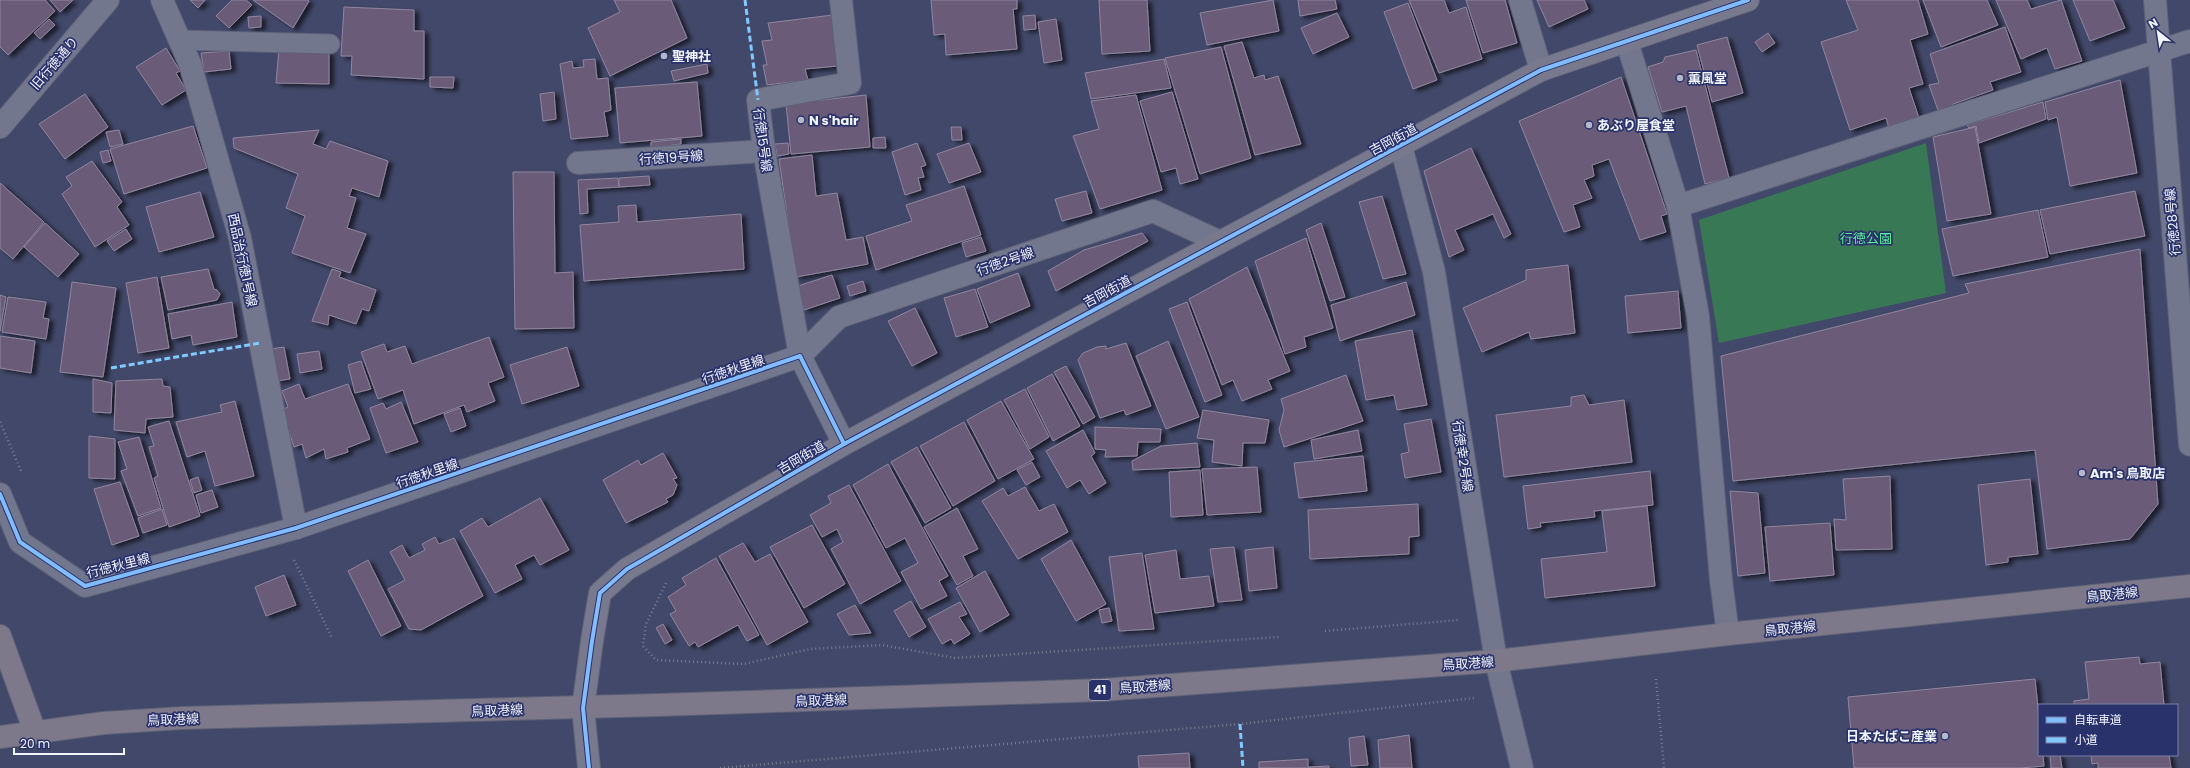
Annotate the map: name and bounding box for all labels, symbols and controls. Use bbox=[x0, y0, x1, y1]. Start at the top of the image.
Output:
north arrow bbox=[2138, 12, 2178, 52]
text: N bbox=[2145, 14, 2161, 32]
street label: 旧行徳通り bbox=[26, 33, 83, 94]
place label: 聖神社 bbox=[672, 47, 711, 66]
marker: 聖神社 bbox=[659, 51, 669, 61]
place label: 薫風堂 bbox=[1688, 69, 1727, 88]
marker: 薫風堂 bbox=[1675, 73, 1685, 83]
street label: 行徳15号線 bbox=[749, 107, 776, 173]
place label: N s'hair bbox=[809, 111, 859, 130]
marker: N s'hair bbox=[796, 115, 806, 125]
place label: あぶり屋食堂 bbox=[1597, 116, 1675, 135]
street label: 吉岡街道 bbox=[1366, 119, 1421, 160]
marker: あぶり屋食堂 bbox=[1584, 120, 1594, 130]
street label: 行徳19号線 bbox=[638, 146, 704, 169]
street label: 行徳28号線 bbox=[2160, 187, 2185, 256]
street label: 西品治行徳1号線 bbox=[223, 212, 262, 309]
park label: 行徳公園 bbox=[1840, 229, 1892, 248]
street label: 行徳2号線 bbox=[974, 243, 1036, 280]
street label: 吉岡街道 bbox=[1080, 271, 1135, 312]
street label: 行徳秋里線 bbox=[699, 350, 767, 389]
street label: 行徳幸2号線 bbox=[1447, 419, 1478, 493]
street label: 吉岡街道 bbox=[774, 436, 829, 479]
street label: 行徳秋里線 bbox=[393, 454, 461, 493]
place label: Am's 鳥取店 bbox=[2090, 464, 2165, 483]
marker: Am's 鳥取店 bbox=[2077, 468, 2087, 478]
street label: 行徳秋里線 bbox=[84, 548, 152, 583]
street label: 鳥取港線 bbox=[2085, 582, 2139, 607]
street label: 鳥取港線 bbox=[1763, 616, 1817, 641]
street label: 鳥取港線 bbox=[1441, 652, 1495, 675]
street label: 鳥取港線 bbox=[1118, 675, 1172, 698]
road number: 41 bbox=[1089, 680, 1111, 700]
street label: 鳥取港線 bbox=[795, 690, 847, 711]
street label: 鳥取港線 bbox=[471, 700, 523, 721]
legend bbox=[2038, 704, 2178, 756]
street label: 鳥取港線 bbox=[147, 709, 199, 730]
text: 自転車道 bbox=[2074, 711, 2122, 728]
place label: 日本たばこ産業 bbox=[1846, 727, 1937, 746]
scale bar bbox=[14, 730, 124, 756]
marker: 日本たばこ産業 bbox=[1940, 731, 1950, 741]
text: 小道 bbox=[2074, 731, 2098, 748]
text: 20 m bbox=[20, 735, 50, 752]

